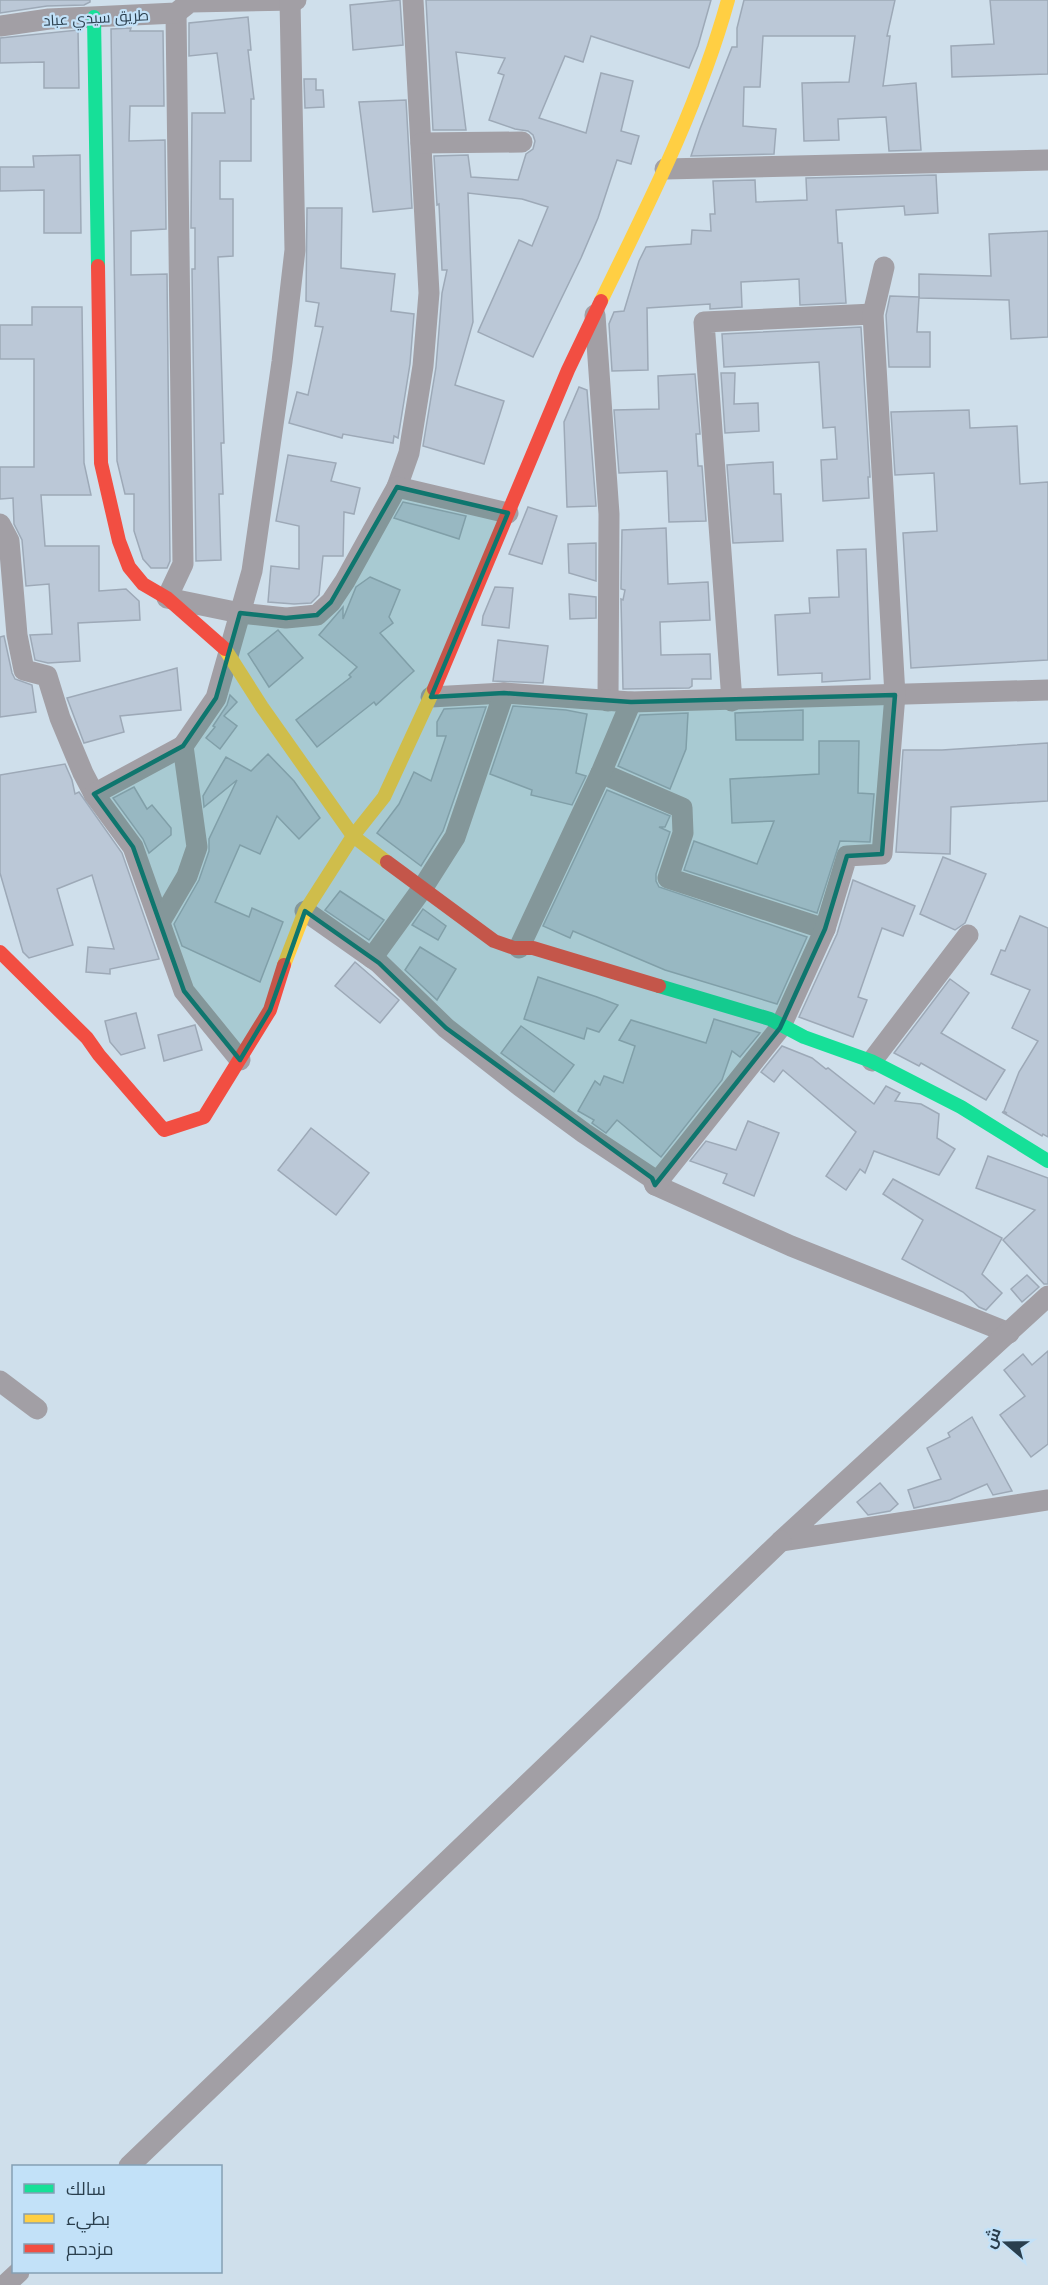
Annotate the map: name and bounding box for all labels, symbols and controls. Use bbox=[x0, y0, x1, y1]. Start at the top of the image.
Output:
street label: طريق سيدي عباد bbox=[43, 6, 149, 33]
legend bbox=[12, 2165, 222, 2273]
text: سالك bbox=[66, 2179, 106, 2199]
text: بطيء bbox=[66, 2209, 110, 2233]
north arrow bbox=[976, 2213, 1036, 2273]
text: ش bbox=[981, 2225, 1005, 2251]
text: مزدحم bbox=[66, 2239, 114, 2261]

